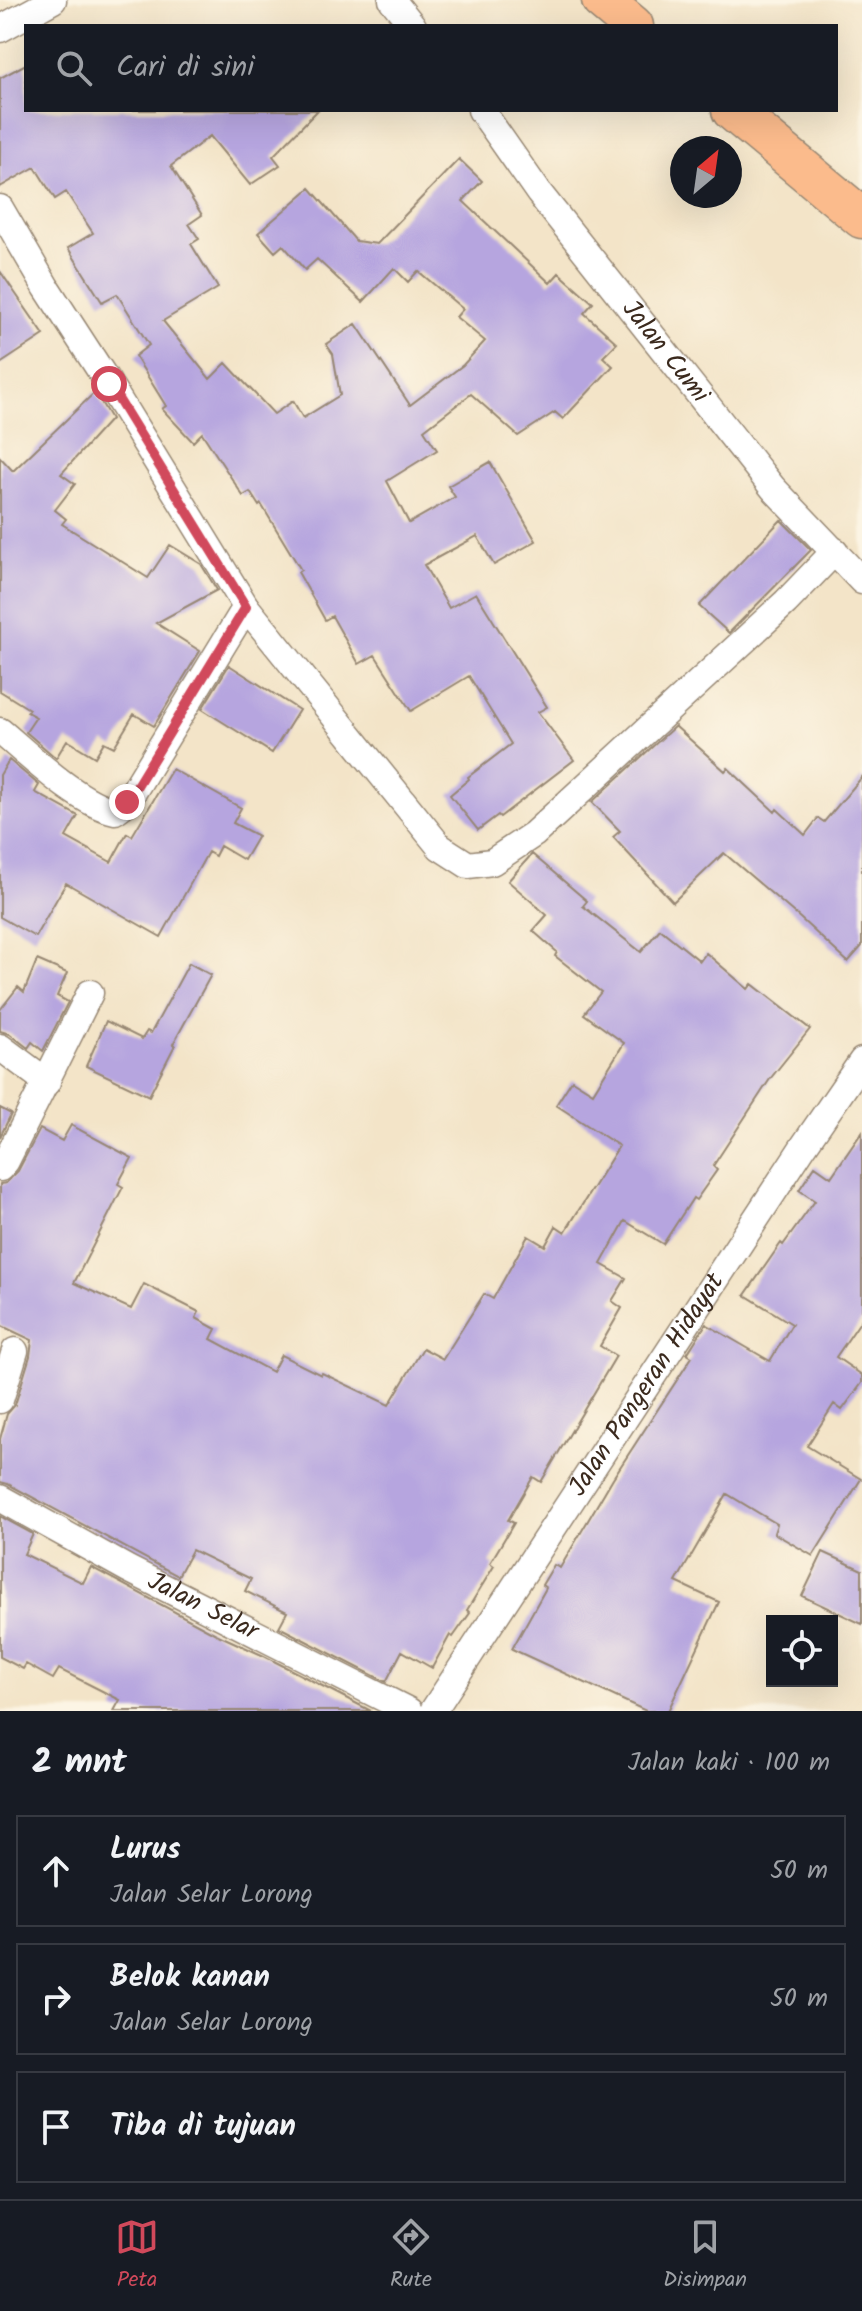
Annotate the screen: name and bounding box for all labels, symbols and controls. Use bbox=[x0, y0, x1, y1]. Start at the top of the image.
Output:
search box bbox=[24, 24, 838, 112]
text: Cari di sini bbox=[116, 44, 254, 92]
icon: search bbox=[52, 46, 96, 90]
north arrow bbox=[670, 136, 742, 208]
street label: Jalan Cumi bbox=[611, 291, 721, 414]
route start bbox=[91, 366, 127, 402]
route end bbox=[109, 784, 145, 820]
street label: Jalan Pangeran Hidayat bbox=[558, 1264, 736, 1505]
street label: Jalan Selar bbox=[140, 1561, 267, 1653]
map controls bbox=[766, 1615, 838, 1687]
button: locate bbox=[766, 1615, 838, 1687]
text: 2 mnt bbox=[32, 1736, 127, 1790]
text: Jalan kaki · 100 m bbox=[628, 1742, 830, 1784]
text: Lurus bbox=[110, 1826, 180, 1874]
icon: ahead bbox=[34, 1849, 78, 1893]
text: 50 m bbox=[770, 1850, 828, 1892]
text: Jalan Selar Lorong bbox=[110, 1874, 313, 1916]
text: Belok kanan bbox=[110, 1954, 270, 2002]
icon: right bbox=[34, 1977, 78, 2021]
text: 50 m bbox=[770, 1978, 828, 2020]
text: Jalan Selar Lorong bbox=[110, 2002, 313, 2044]
text: Tiba di tujuan bbox=[110, 2103, 296, 2151]
icon: arrive bbox=[34, 2105, 78, 2149]
tab: Peta bbox=[115, 2215, 159, 2298]
tab: Rute bbox=[389, 2215, 433, 2298]
tab: Disimpan bbox=[663, 2215, 747, 2298]

